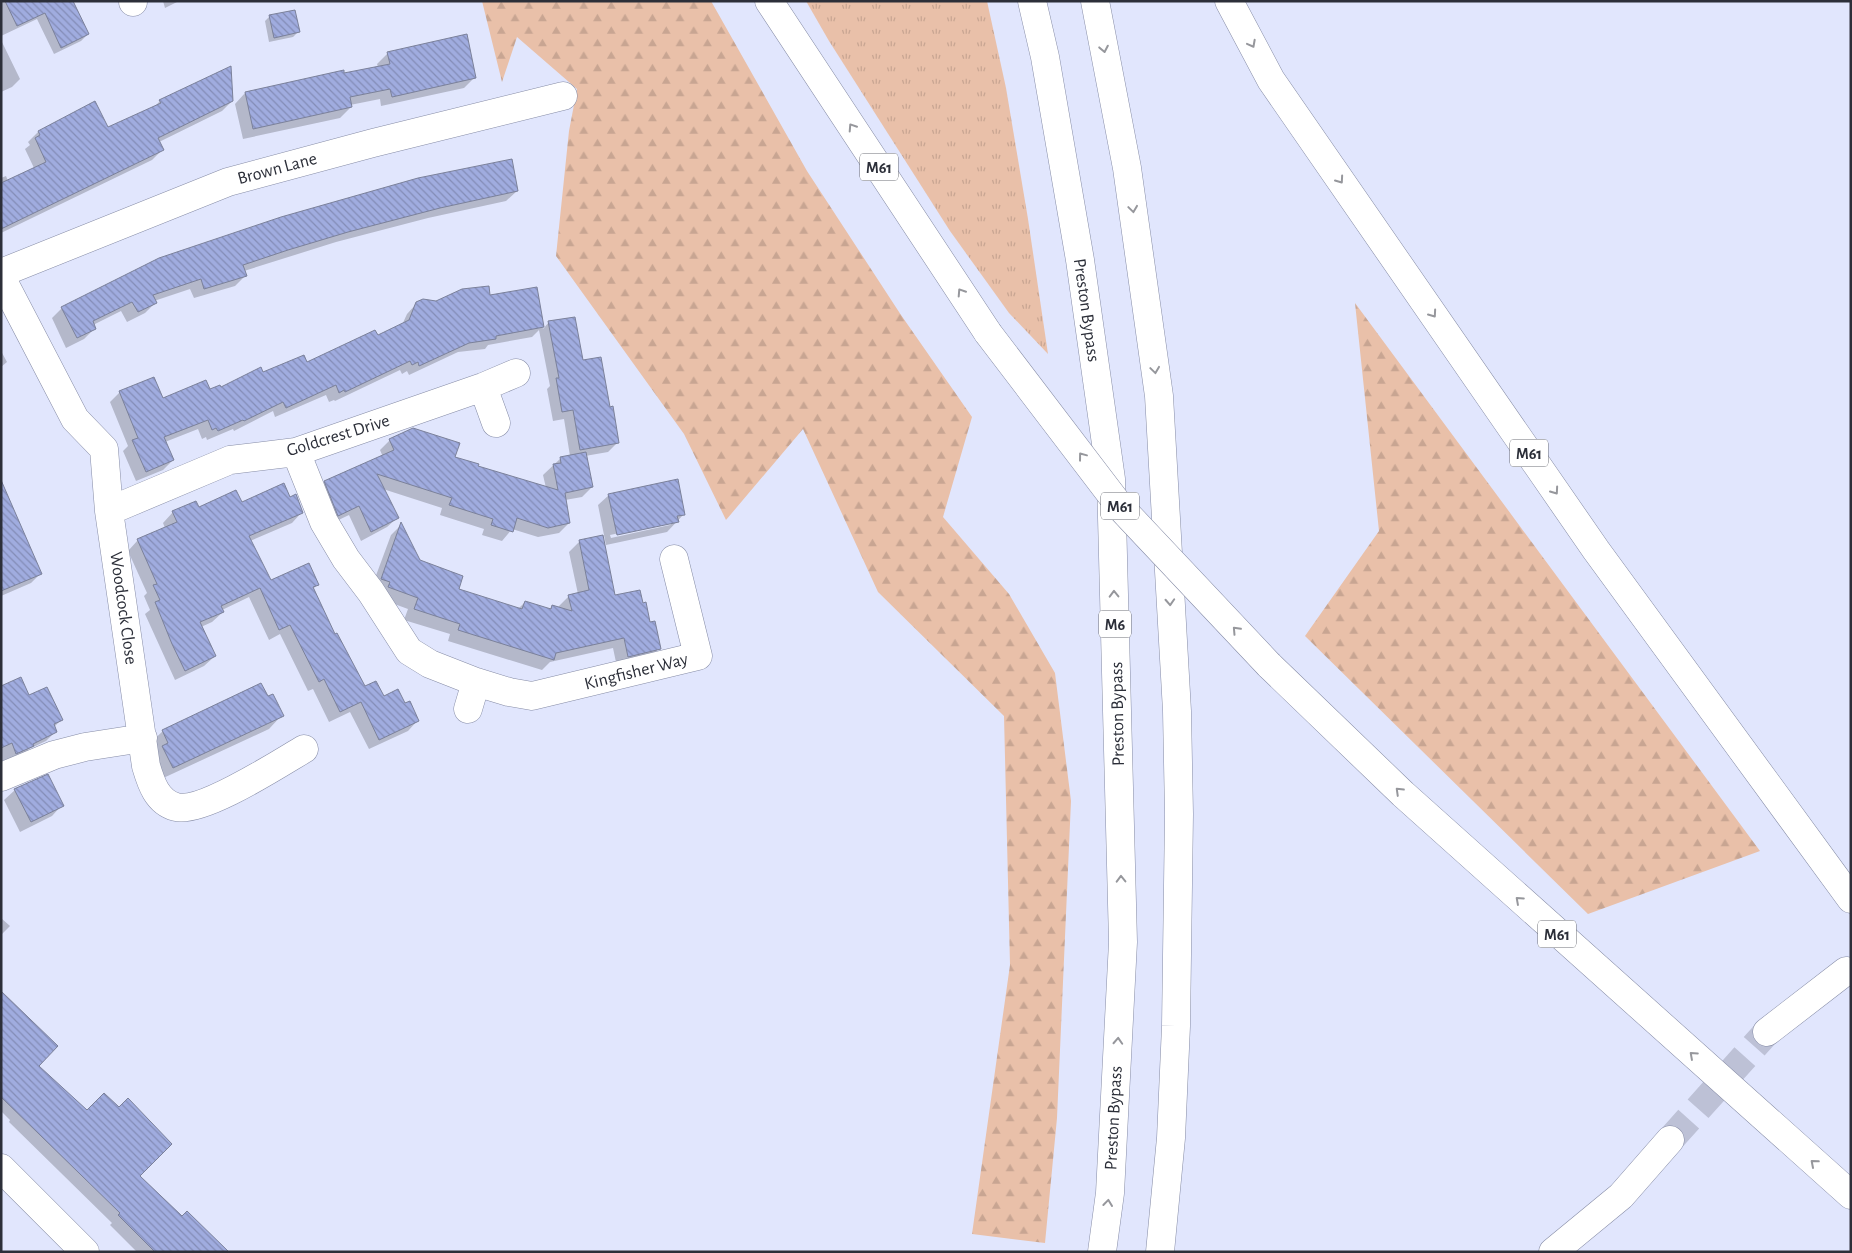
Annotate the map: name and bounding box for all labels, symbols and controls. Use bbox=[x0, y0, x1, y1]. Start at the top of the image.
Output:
one-way arrow bbox=[1245, 39, 1255, 48]
one-way arrow bbox=[1098, 45, 1109, 54]
one-way arrow bbox=[849, 124, 858, 133]
street label: Brown Lane bbox=[236, 150, 319, 188]
road number: M61 bbox=[860, 154, 898, 180]
one-way arrow bbox=[1334, 174, 1343, 184]
one-way arrow bbox=[1127, 205, 1138, 213]
street label: Preston Bypass bbox=[1070, 257, 1102, 363]
one-way arrow bbox=[958, 288, 967, 298]
one-way arrow bbox=[1427, 308, 1436, 318]
one-way arrow bbox=[1149, 366, 1160, 374]
street label: Goldcrest Drive bbox=[285, 412, 392, 460]
road number: M61 bbox=[1510, 439, 1548, 466]
one-way arrow bbox=[1079, 452, 1088, 462]
one-way arrow bbox=[1549, 485, 1558, 494]
road number: M61 bbox=[1101, 492, 1139, 520]
street label: Woodcock Close bbox=[106, 551, 140, 666]
one-way arrow bbox=[1109, 590, 1119, 598]
one-way arrow bbox=[1165, 598, 1176, 606]
road number: M6 bbox=[1099, 610, 1131, 638]
one-way arrow bbox=[1233, 627, 1242, 636]
street label: Kingfisher Way bbox=[583, 650, 690, 694]
street label: Preston Bypass bbox=[1108, 662, 1128, 766]
one-way arrow bbox=[1396, 788, 1405, 797]
one-way arrow bbox=[1116, 875, 1126, 882]
one-way arrow bbox=[1516, 897, 1525, 906]
road number: M61 bbox=[1538, 921, 1576, 948]
one-way arrow bbox=[1112, 1037, 1123, 1045]
one-way arrow bbox=[1689, 1052, 1698, 1061]
street label: Preston Bypass bbox=[1102, 1065, 1126, 1171]
one-way arrow bbox=[1811, 1160, 1820, 1169]
one-way arrow bbox=[1102, 1199, 1113, 1207]

